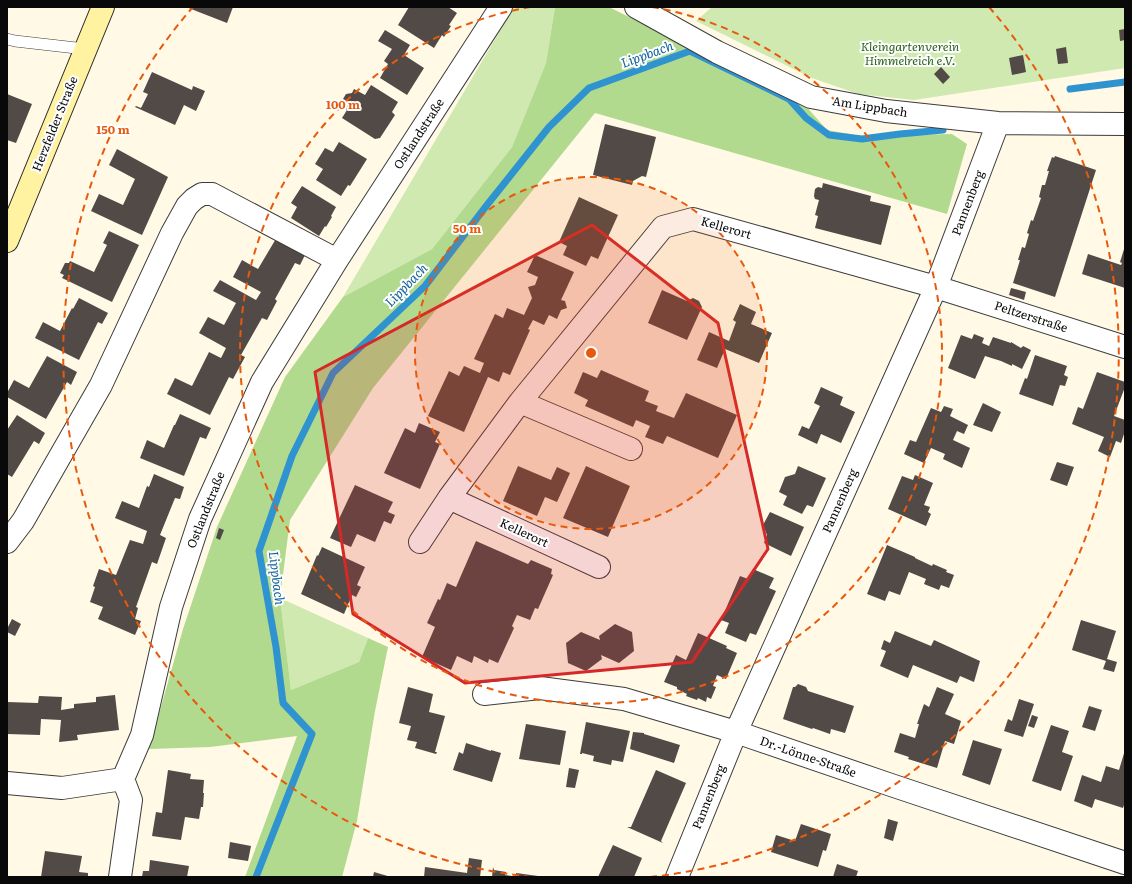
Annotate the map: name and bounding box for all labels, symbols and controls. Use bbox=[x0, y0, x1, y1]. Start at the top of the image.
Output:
water label: Lippbach bbox=[618, 35, 676, 72]
park label: Kleingartenverein Himmelreich e.V. bbox=[861, 37, 959, 69]
street label: Herzfelder Straße bbox=[27, 73, 81, 174]
street label: Am Lippbach bbox=[831, 91, 909, 121]
street label: Ostlandstraße bbox=[388, 94, 448, 172]
text: 100 m bbox=[326, 95, 360, 113]
text: 150 m bbox=[96, 120, 130, 138]
street label: Pannenberg bbox=[946, 167, 988, 238]
street label: Kellerort bbox=[699, 211, 754, 243]
text: 50 m bbox=[453, 219, 481, 237]
water label: Lippbach bbox=[380, 258, 431, 311]
street label: Peltzerstraße bbox=[992, 296, 1070, 336]
centre of rings bbox=[584, 346, 598, 360]
street label: Pannenberg bbox=[817, 465, 861, 536]
street label: Ostlandstraße bbox=[182, 469, 229, 551]
street label: Kellerort bbox=[497, 513, 552, 551]
water label: Lippbach bbox=[265, 550, 290, 606]
street label: Dr.-Lönne-Straße bbox=[758, 731, 859, 781]
street label: Pannenberg bbox=[687, 761, 729, 832]

